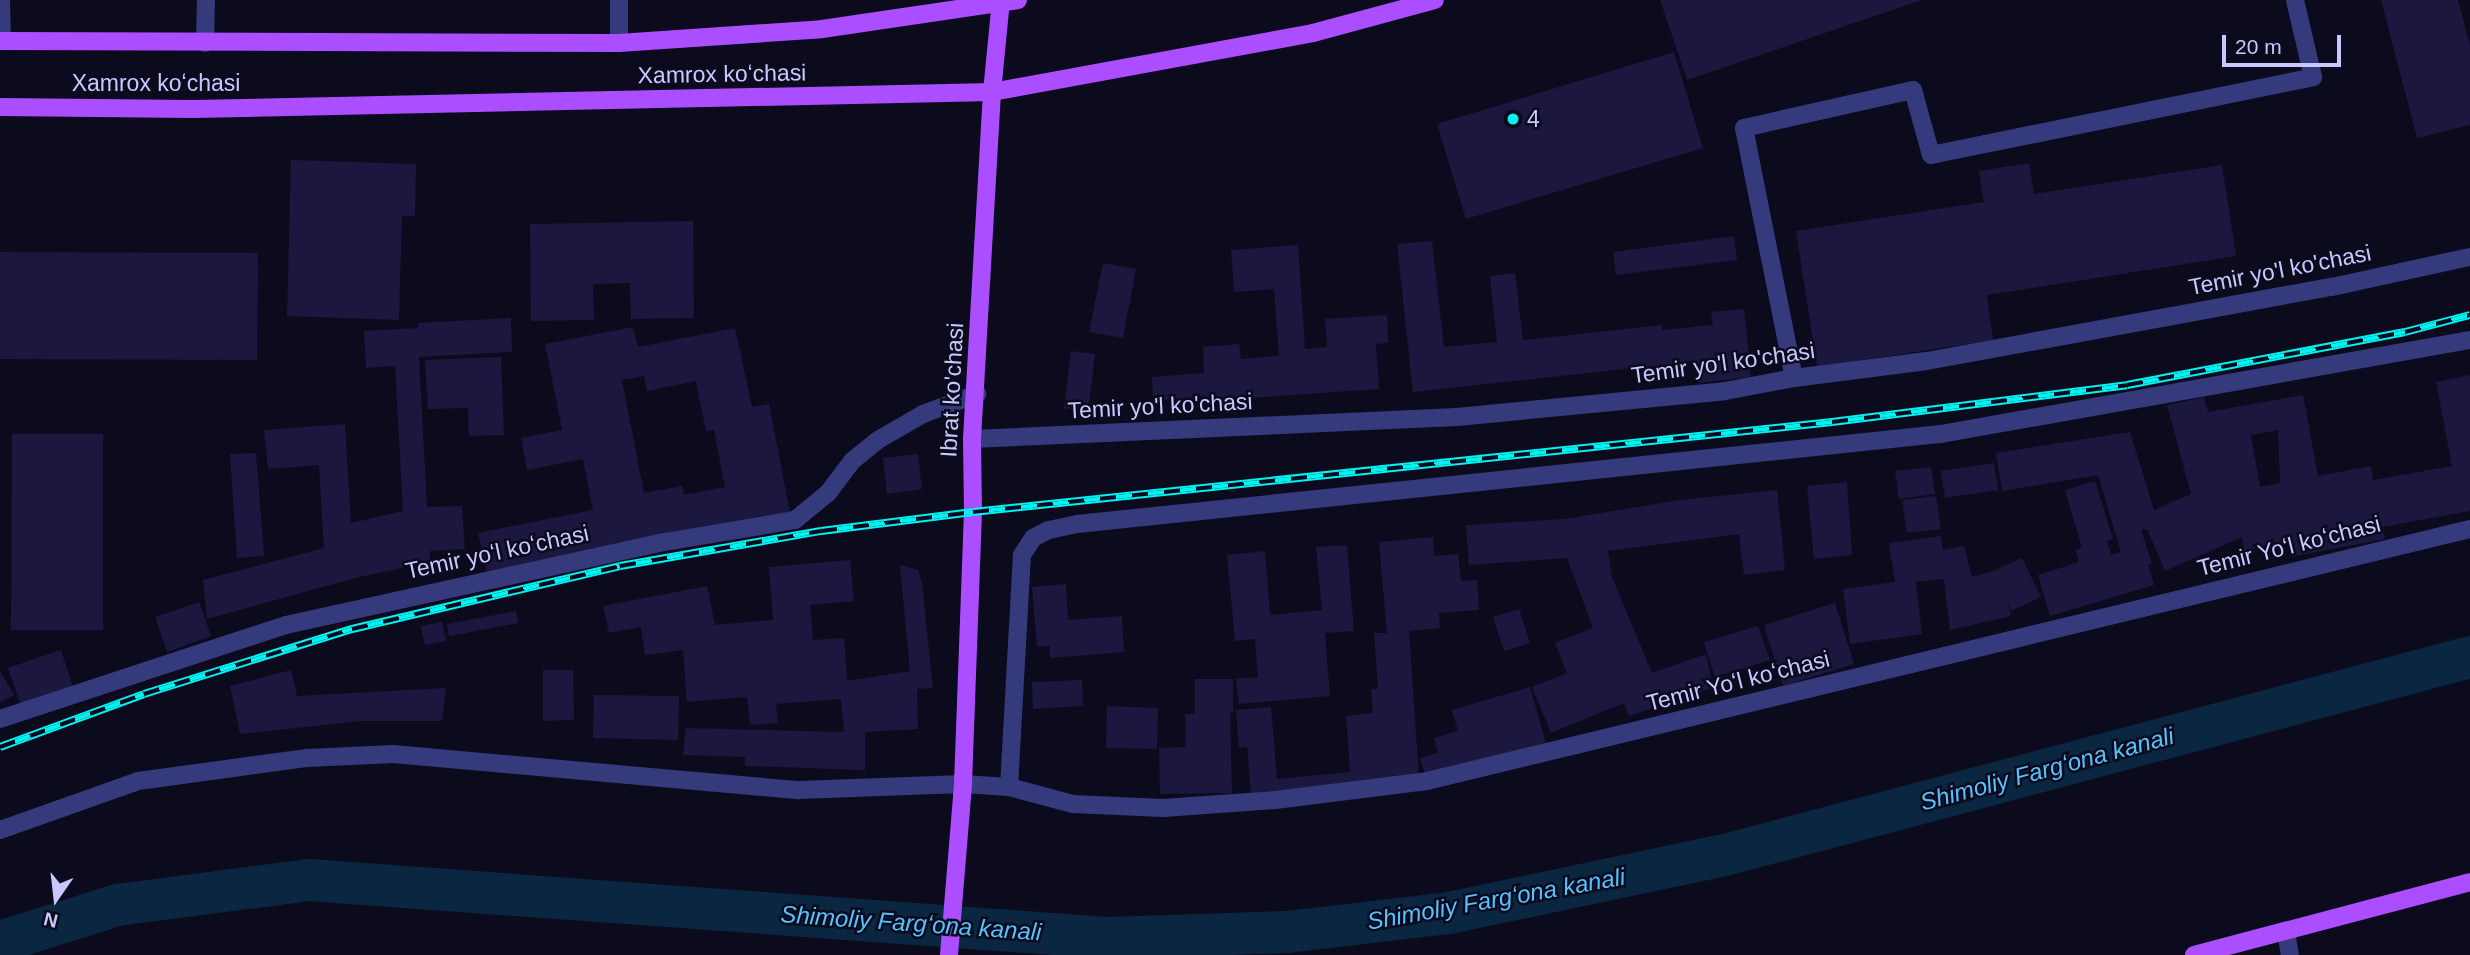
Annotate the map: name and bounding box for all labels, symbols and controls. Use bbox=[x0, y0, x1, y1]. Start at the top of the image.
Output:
scale bar bbox=[2225, 21, 2344, 65]
text: 20 m bbox=[2235, 35, 2282, 58]
street label: Xamrox koʻchasi bbox=[637, 59, 807, 89]
street label: Xamrox koʻchasi bbox=[72, 69, 240, 97]
place label: 4 bbox=[1527, 105, 1540, 133]
marker: 4 bbox=[1505, 111, 1521, 127]
street label: Temir yo'l ko'chasi bbox=[2186, 239, 2374, 301]
street label: Ibrat ko'chasi bbox=[935, 322, 969, 458]
street label: Temir yo'l ko'chasi bbox=[1629, 336, 1817, 390]
street label: Temir yo'l ko'chasi bbox=[1067, 387, 1253, 425]
street label: Temir Yoʻl koʻchasi bbox=[2194, 510, 2384, 582]
street label: Temir yoʻl koʻchasi bbox=[403, 519, 591, 585]
street label: Temir Yoʻl koʻchasi bbox=[1643, 645, 1833, 717]
water label: Shimoliy Fargʻona kanali bbox=[1917, 721, 2177, 817]
water label: Shimoliy Fargʻona kanali bbox=[1365, 862, 1627, 936]
north arrow bbox=[21, 864, 91, 934]
water label: Shimoliy Fargʻona kanali bbox=[780, 900, 1042, 946]
text: N bbox=[42, 908, 60, 932]

